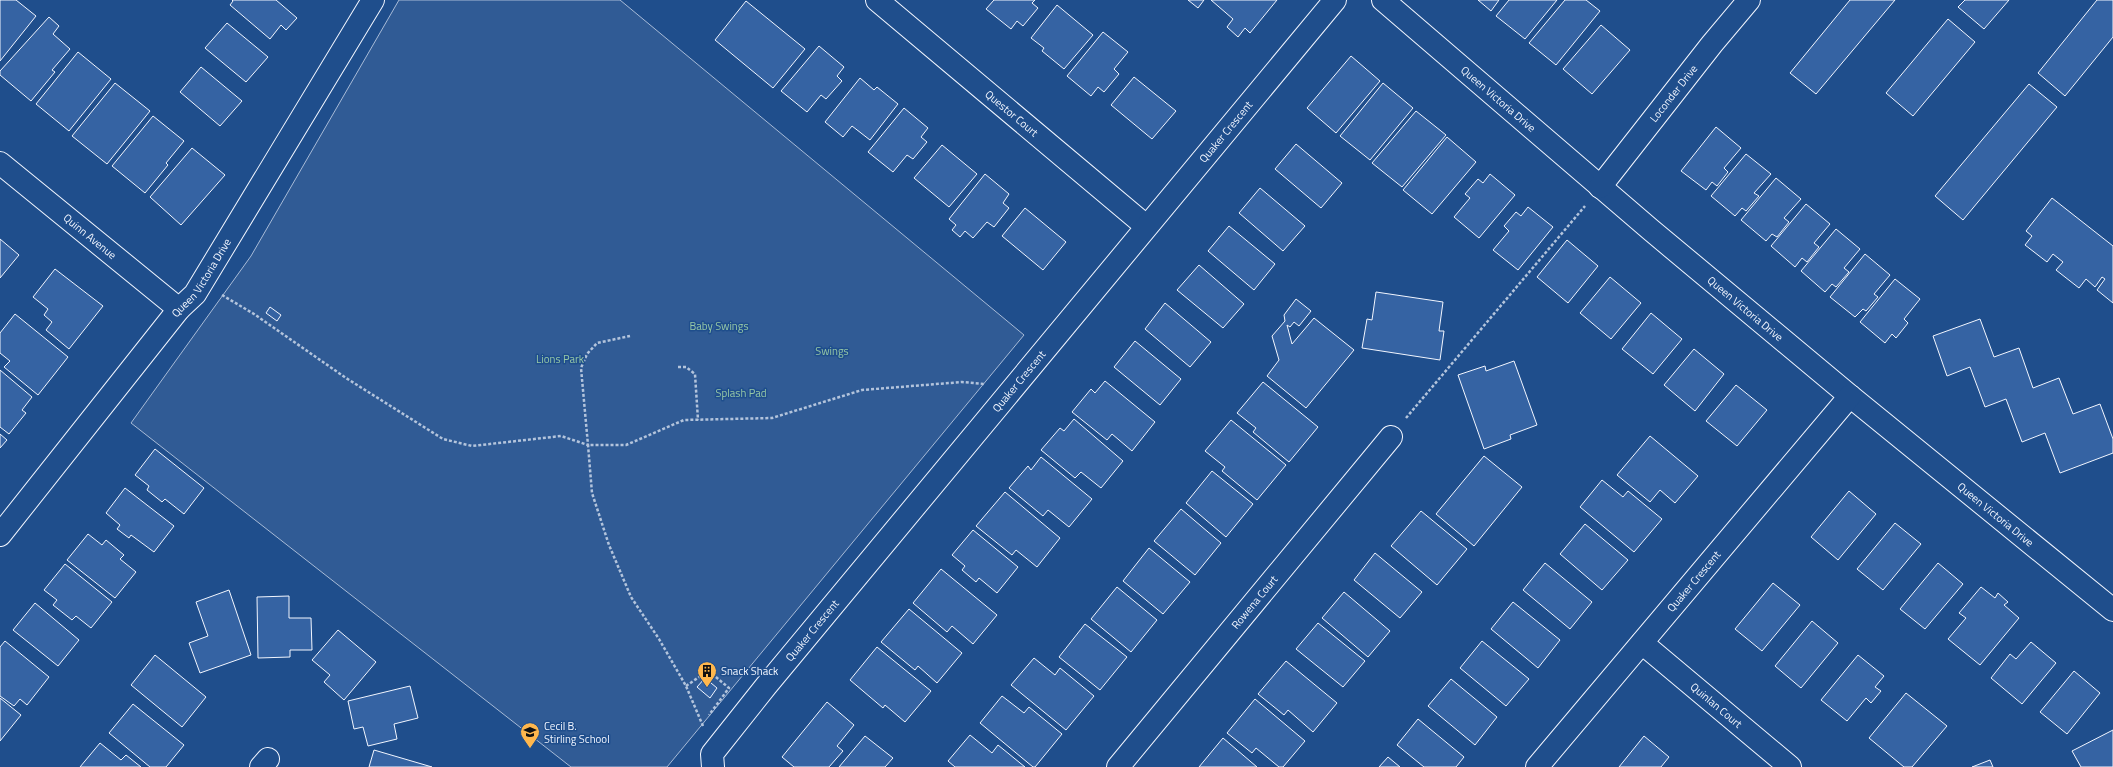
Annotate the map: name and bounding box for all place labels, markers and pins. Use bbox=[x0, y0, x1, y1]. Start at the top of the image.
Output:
building icon: Snack Shack bbox=[696, 660, 718, 688]
place label: Snack Shack bbox=[721, 663, 779, 679]
place label: Cecil B. Stirling School bbox=[544, 718, 610, 747]
school or university icon: Cecil B. Stirling School bbox=[519, 721, 541, 749]

